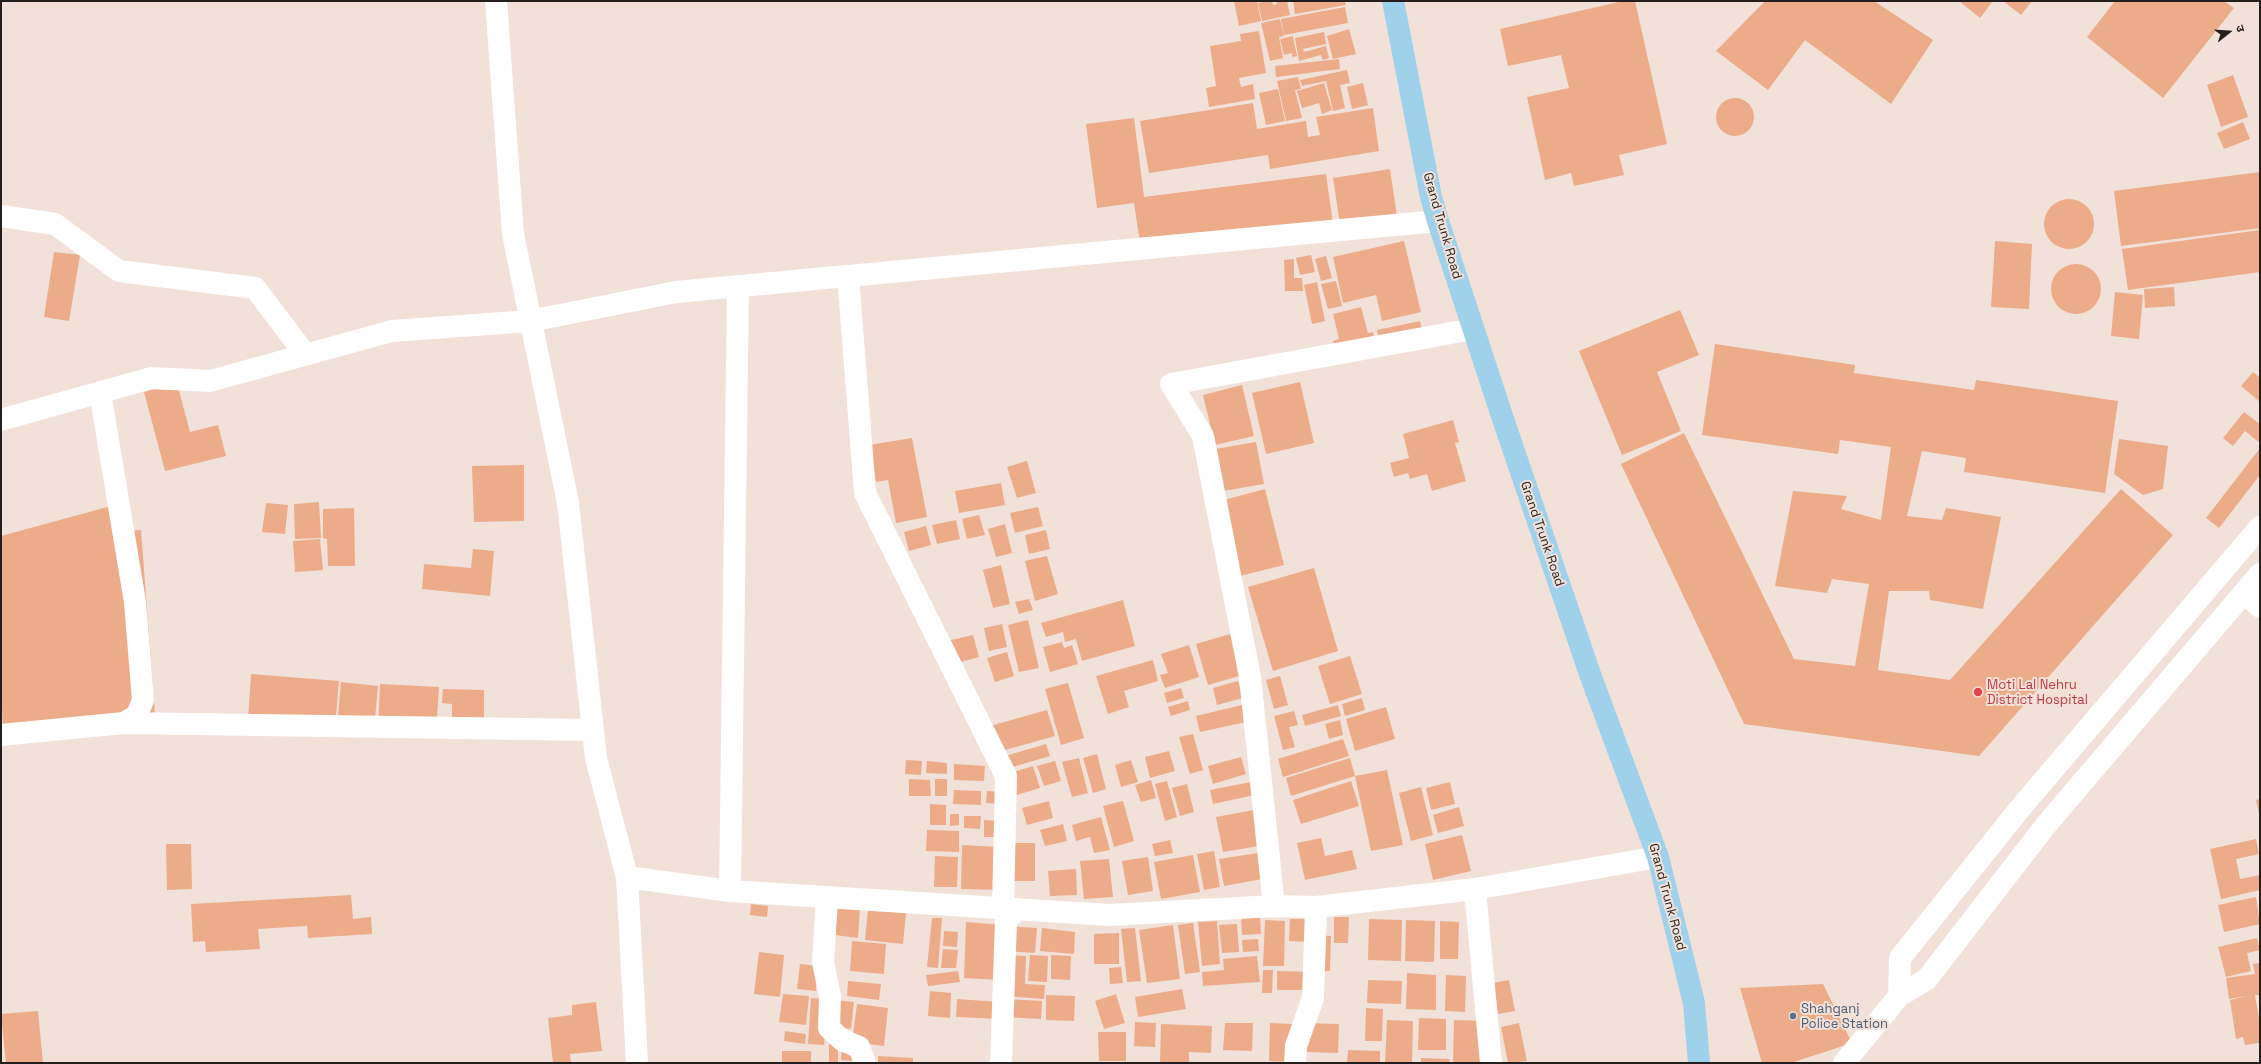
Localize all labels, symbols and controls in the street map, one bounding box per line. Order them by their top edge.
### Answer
north arrow [2209,12,2249,52]
text: उ [2233,23,2248,34]
street label: Grand Trunk Road [1419,171,1465,281]
street label: Grand Trunk Road [1517,479,1567,589]
place label: Moti Lal Nehru District Hospital [1987,677,2088,708]
marker: Moti Lal Nehru District Hospital [1972,686,1984,698]
street label: Grand Trunk Road [1645,842,1689,952]
place label: Shahganj Police Station [1801,1001,1888,1032]
marker: Shahganj Police Station [1788,1011,1798,1021]

